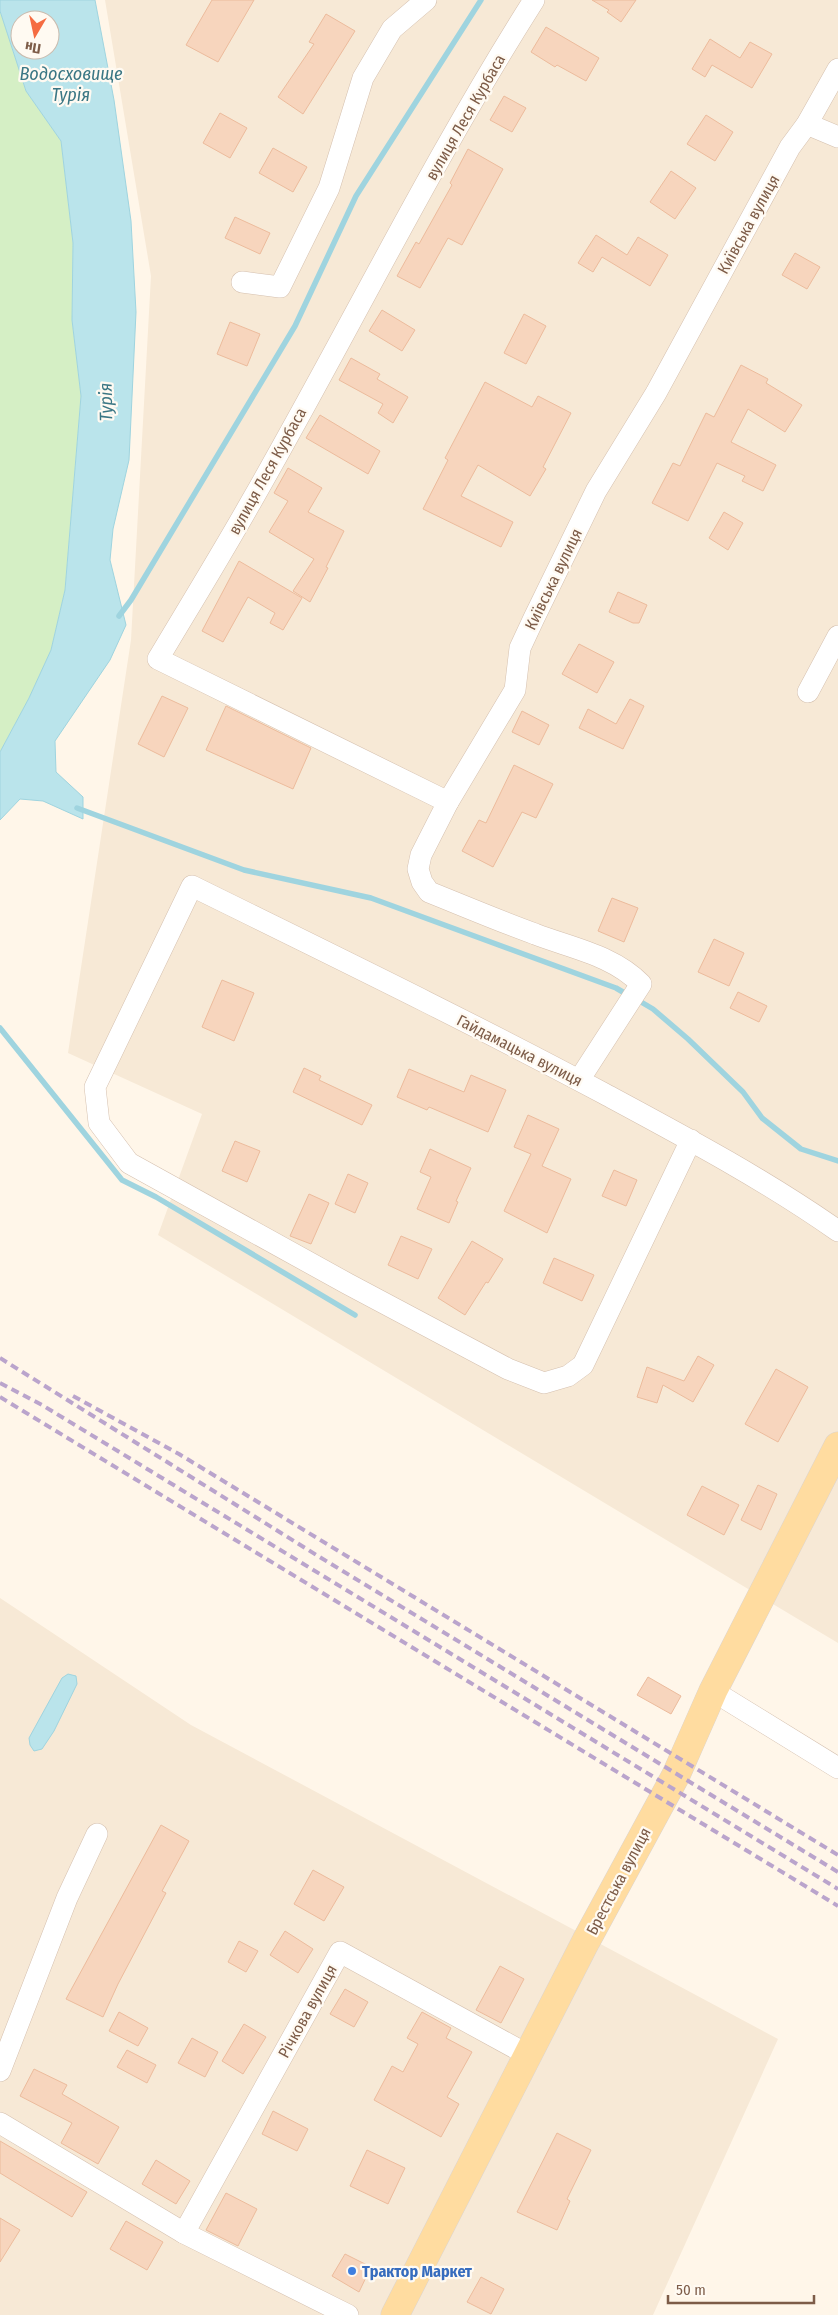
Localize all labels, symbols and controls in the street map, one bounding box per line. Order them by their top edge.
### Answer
north arrow [10,10,60,60]
text: Пн [24,38,42,57]
street label: вулиця Леся Курбаса [422,51,509,184]
water label: Водосховище Турія [19,63,123,106]
street label: Київська вулиця [713,171,783,277]
water label: Турія [95,382,117,421]
street label: вулиця Леся Курбаса [225,404,310,538]
street label: Київська вулиця [521,525,586,633]
street label: Гайдамацька вулиця [454,1011,586,1090]
street label: Брестська вулиця [582,1824,655,1938]
street label: Річкова вулиця [274,1961,341,2061]
place label: Трактор Маркет [362,2262,472,2281]
marker: Трактор Маркет [346,2265,358,2277]
scale bar [668,2272,814,2304]
text: 50 m [676,2281,706,2299]

